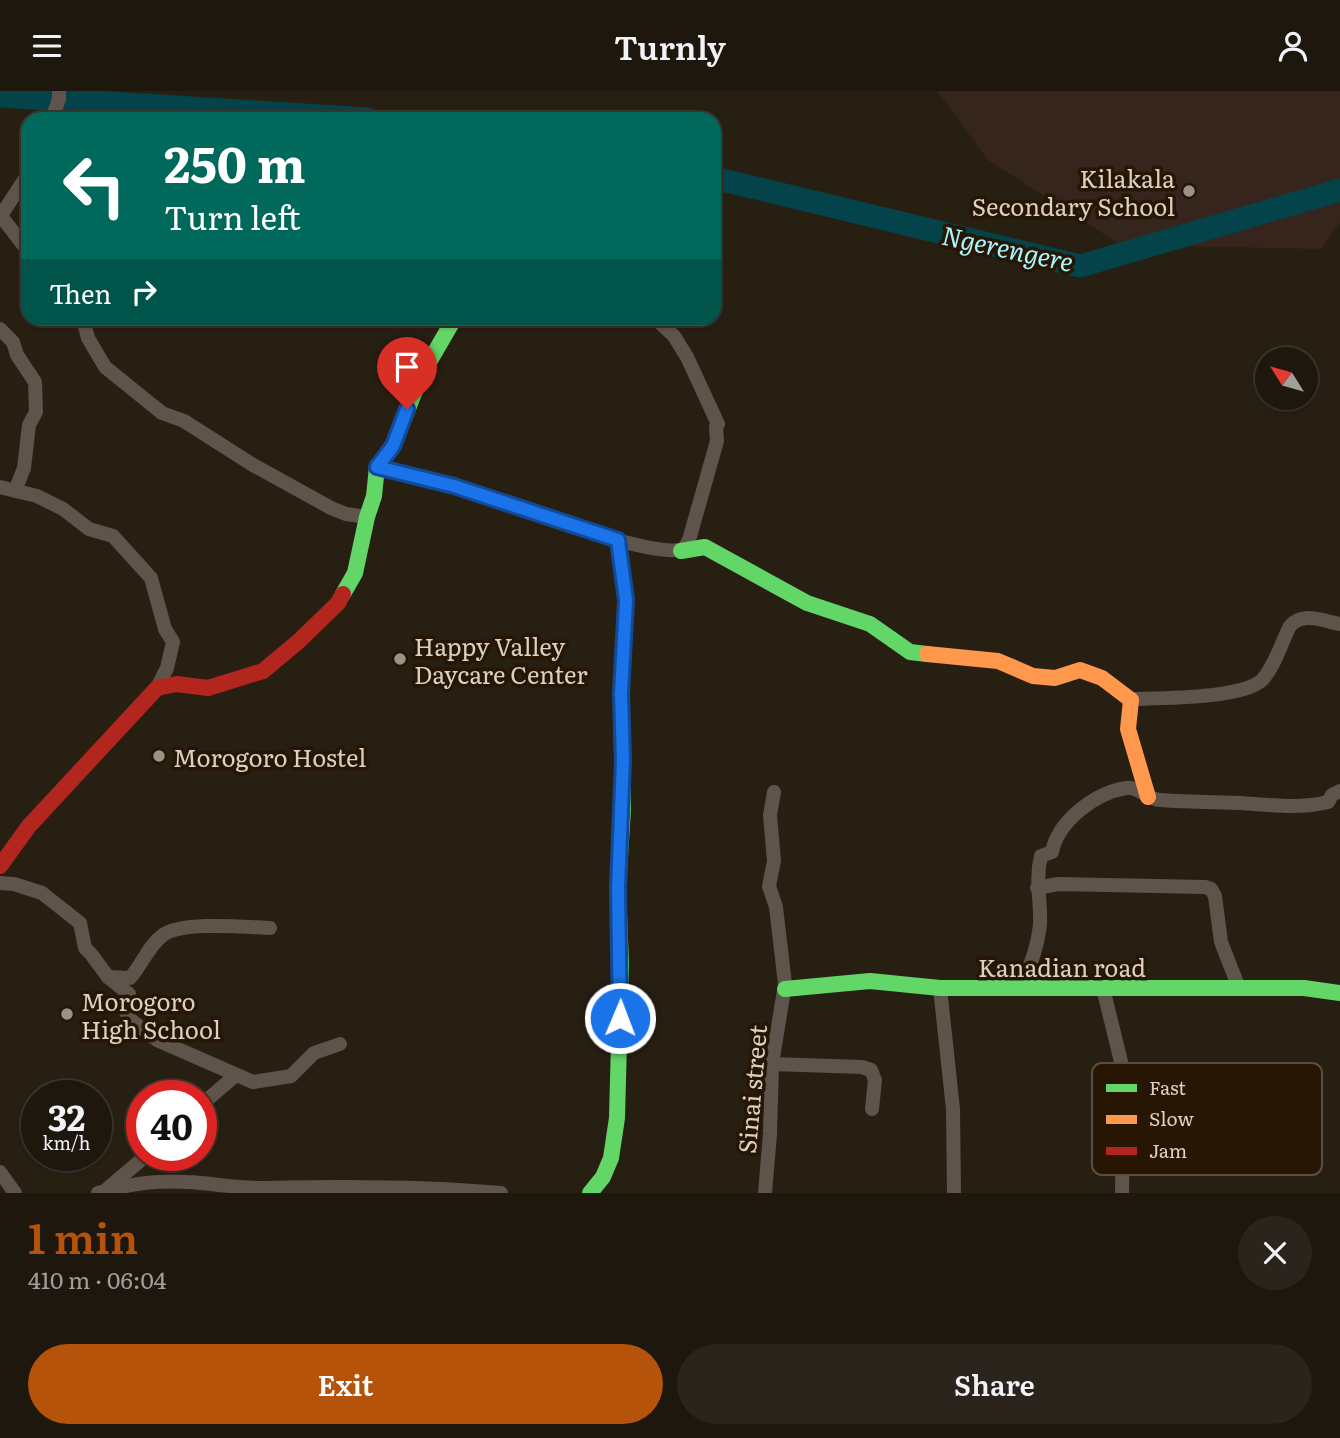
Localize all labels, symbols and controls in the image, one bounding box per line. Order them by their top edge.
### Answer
text: Turnly [614,22,726,70]
icon: menu [28,27,66,65]
icon: person [1274,27,1312,65]
text: 250 m [164,125,306,198]
icon: left [49,140,140,231]
place label: Kilakala Secondary School [972,160,1175,223]
marker: Kilakala Secondary School [1181,183,1197,199]
text: Turn left [164,192,301,240]
water label: Ngerengere [939,214,1077,280]
text: Then [49,273,111,312]
icon: right [125,273,163,311]
pin [377,337,437,409]
north arrow [1255,347,1318,409]
map controls [1255,347,1318,410]
icon: arrive [388,348,426,386]
place label: Happy Valley Daycare Center [414,628,588,691]
marker: Happy Valley Daycare Center [392,651,408,667]
place label: Morogoro Hostel [173,739,366,774]
marker: Morogoro Hostel [151,748,167,764]
street label: Kanadian road [978,949,1146,984]
position arrow [583,981,657,1055]
place label: Morogoro High School [81,983,221,1046]
marker: Morogoro High School [59,1006,75,1022]
street label: Sinai street [728,1023,774,1155]
legend [1092,1063,1322,1175]
text: Fast [1149,1073,1186,1101]
speed limit sign: 40 [126,1080,217,1171]
text: 32 [48,1090,85,1142]
text: Slow [1149,1104,1194,1132]
text: km/h [43,1129,90,1156]
text: Jam [1149,1136,1187,1164]
text: 1 min [28,1205,138,1267]
button: close [1238,1216,1312,1290]
text: 410 m · 06:04 [28,1262,166,1296]
button: Exit [28,1344,663,1424]
button: Share [677,1344,1312,1424]

